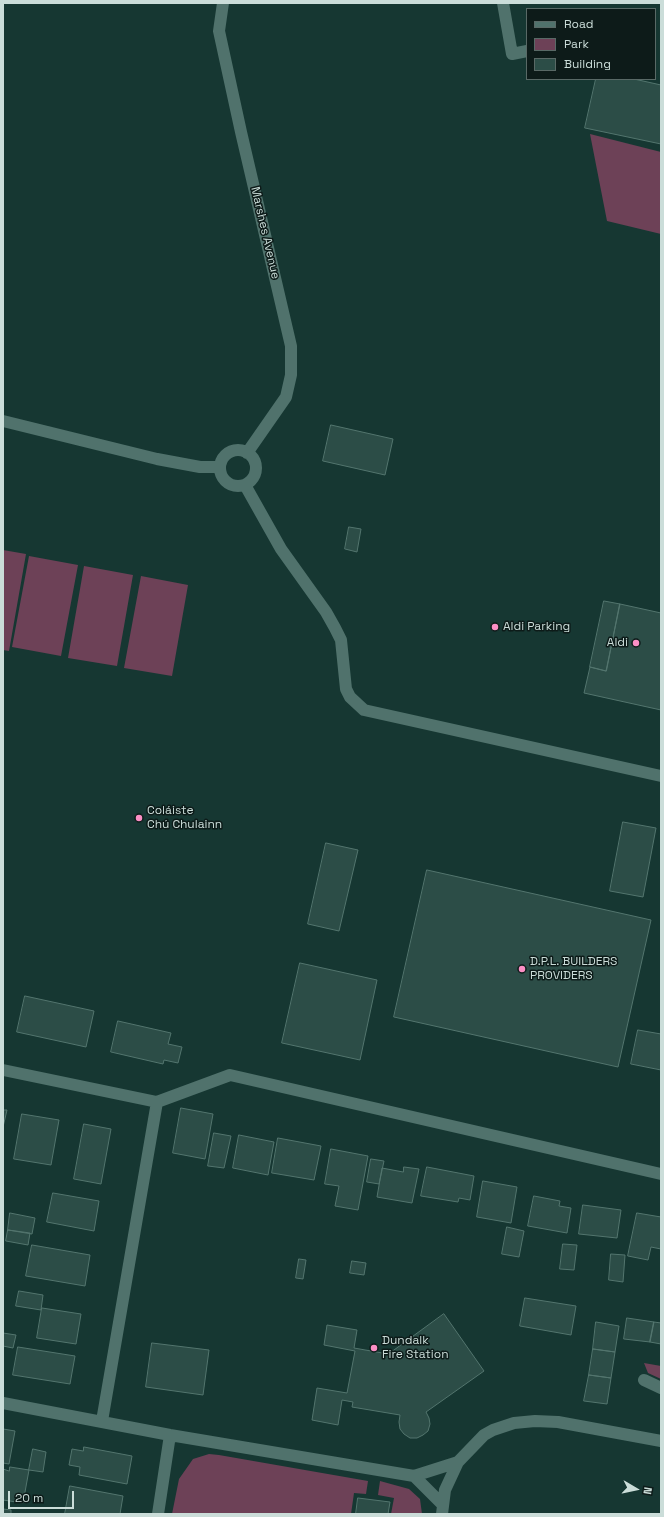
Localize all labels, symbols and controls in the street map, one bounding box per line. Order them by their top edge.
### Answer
legend [526,8,656,80]
text: Road [564,16,593,32]
text: Park [564,36,589,52]
text: Building [564,56,611,72]
street label: Marshes Avenue [247,185,283,281]
place label: Aldi Parking [503,620,570,634]
marker: Aldi Parking [490,622,500,632]
place label: Aldi [607,636,628,650]
marker: Aldi [631,638,641,648]
place label: Coláiste Chú Chulainn [147,804,222,832]
marker: Coláiste Chú Chulainn [134,813,144,823]
place label: D.P.L. BUILDERS PROVIDERS [530,955,617,983]
marker: D.P.L. BUILDERS PROVIDERS [517,964,527,974]
place label: Dundalk Fire Station [382,1334,449,1362]
marker: Dundalk Fire Station [369,1343,379,1353]
north arrow [616,1469,656,1509]
scale bar [10,1483,76,1509]
text: N [640,1486,655,1496]
text: 20 m [15,1490,43,1506]

